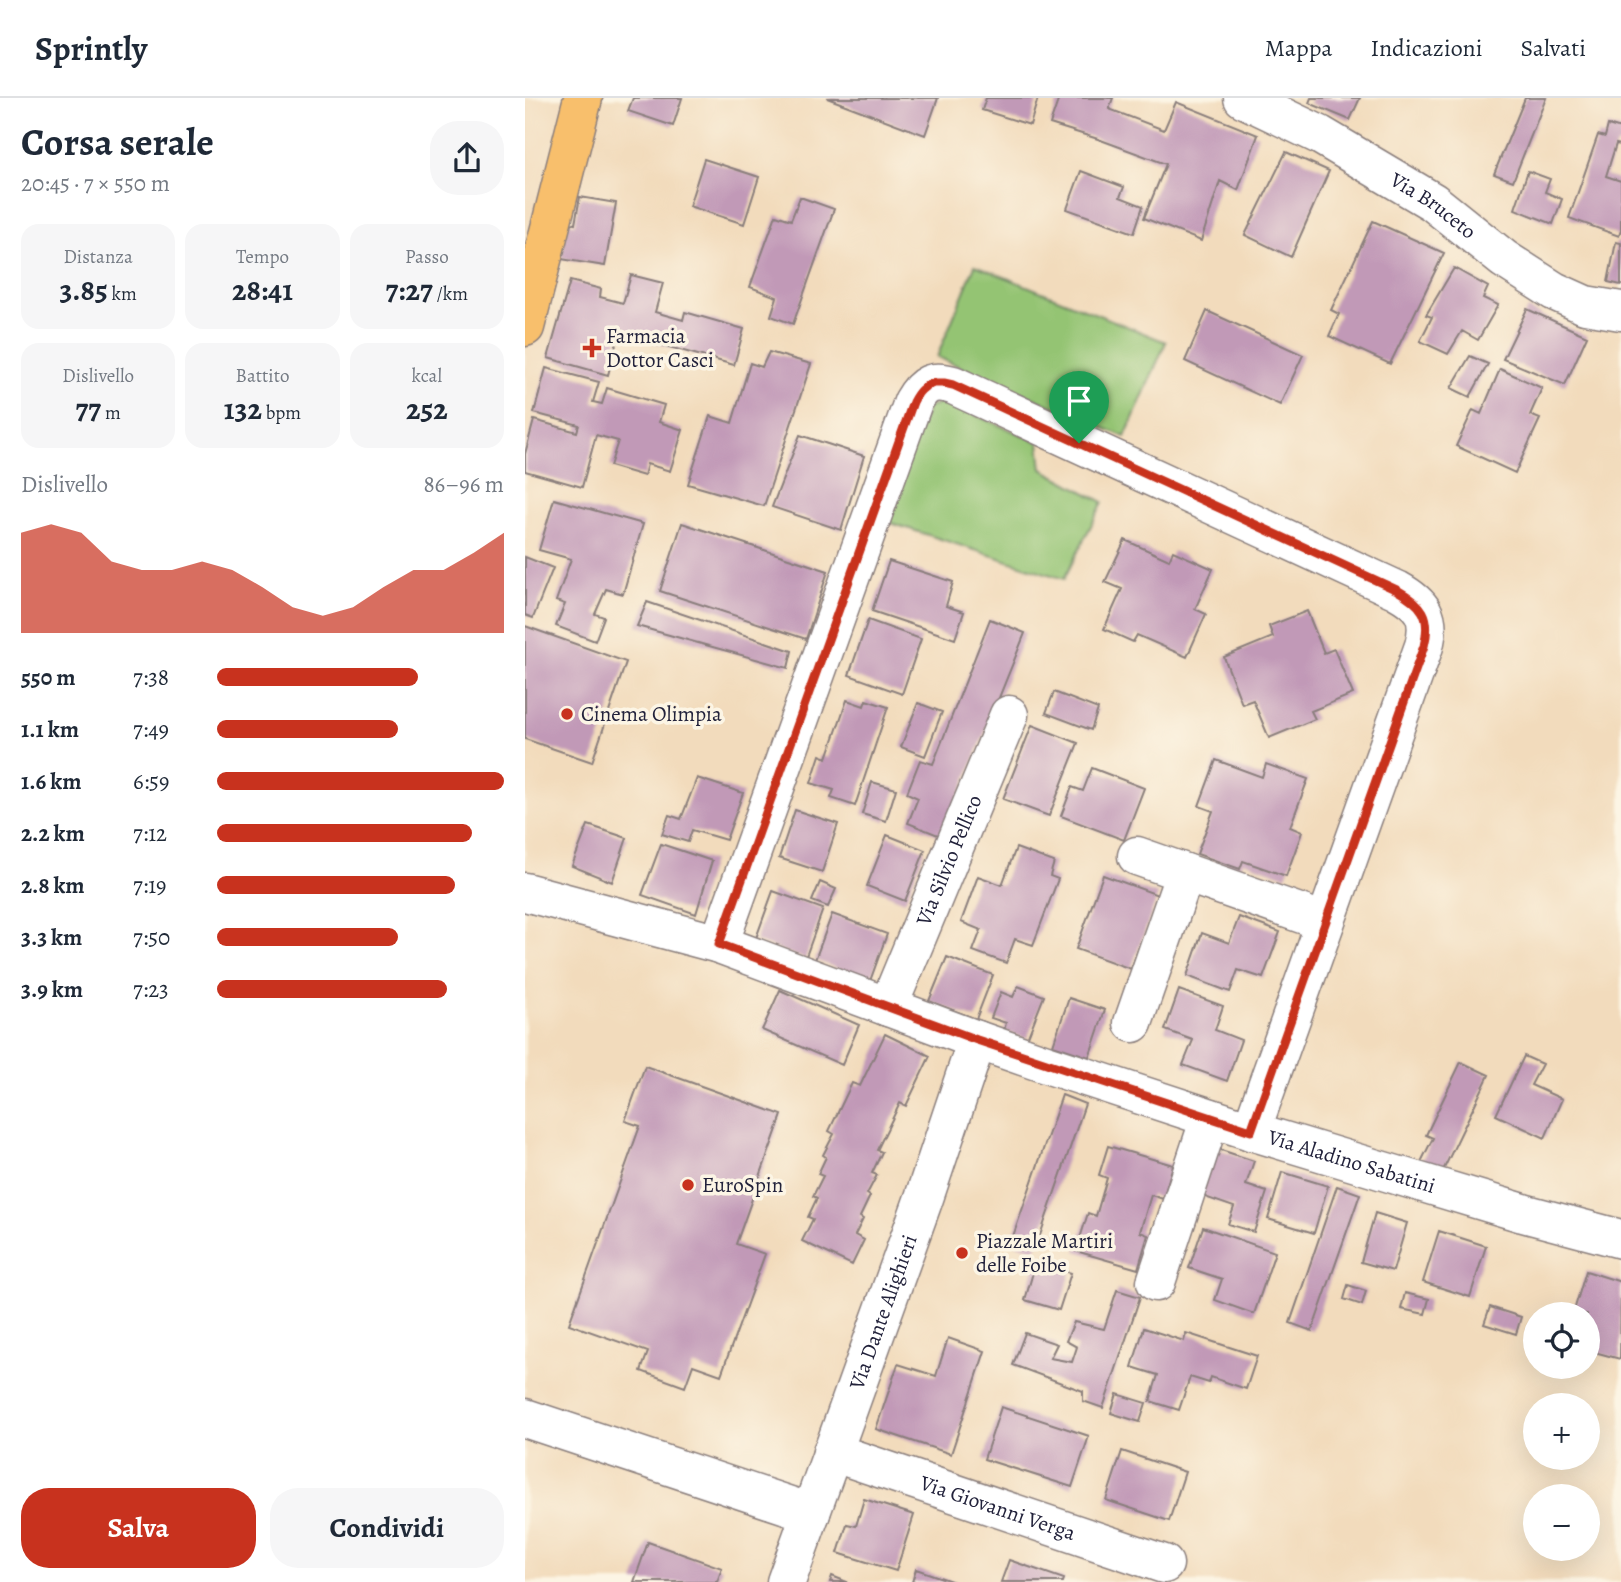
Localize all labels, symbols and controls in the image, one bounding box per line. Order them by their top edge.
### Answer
text: Sprintly [35,26,147,71]
text: Mappa [1265,32,1333,64]
text: Indicazioni [1371,32,1483,64]
text: Salvati [1521,32,1586,64]
text: Corsa serale [21,116,214,168]
button: share [430,121,504,195]
street label: Via Bruceto [1384,165,1482,245]
text: 20:45 · 7 × 550 m [21,168,170,199]
text: Distanza [63,244,133,270]
text: Tempo [236,244,289,270]
text: Passo [405,244,449,270]
text: 3.85 [59,270,108,310]
text: 28:41 [232,270,293,310]
text: 7:27 [386,270,433,310]
text: km [108,281,137,307]
text: /km [433,281,468,307]
place label: Farmacia Dottor Casci [606,322,714,374]
marker: Farmacia Dottor Casci [584,340,600,356]
text: Dislivello [62,363,134,389]
text: Battito [236,363,289,389]
text: kcal [412,363,442,389]
pin [1049,371,1109,443]
icon: arrive [1060,382,1098,420]
text: 77 [76,389,101,429]
text: 132 [224,389,262,429]
text: 252 [406,389,448,429]
text: m [101,400,121,426]
text: bpm [262,400,301,426]
text: Dislivello [21,469,108,500]
text: 86–96 m [423,469,504,500]
text: 550 m [21,662,76,693]
text: 7:38 [133,662,169,693]
place label: Cinema Olimpia [581,700,722,728]
marker: Cinema Olimpia [559,706,575,722]
text: 1.1 km [21,714,79,745]
text: 7:49 [133,714,169,745]
text: 1.6 km [21,766,81,797]
text: 6:59 [133,766,169,797]
street label: Via Silvio Pellico [909,790,988,931]
text: 2.2 km [21,818,85,849]
text: 7:12 [133,818,167,849]
text: 2.8 km [21,870,85,901]
text: 7:19 [133,870,166,901]
text: 3.3 km [21,922,82,953]
text: 7:50 [133,922,170,953]
text: 3.9 km [21,974,83,1005]
text: 7:23 [133,974,169,1005]
street label: Via Aladino Sabatini [1264,1123,1439,1200]
place label: EuroSpin [702,1171,783,1199]
marker: EuroSpin [680,1177,696,1193]
place label: Piazzale Martiri delle Foibe [976,1227,1113,1279]
street label: Via Dante Alighieri [842,1231,924,1394]
marker: Piazzale Martiri delle Foibe [954,1245,970,1261]
map controls [1523,1302,1600,1561]
button: locate [1523,1302,1600,1379]
button: + [1523,1393,1600,1470]
street label: Via Giovanni Verga [916,1468,1079,1547]
button: − [1523,1484,1600,1561]
button: Salva [21,1488,256,1568]
button: Condividi [270,1488,504,1568]

